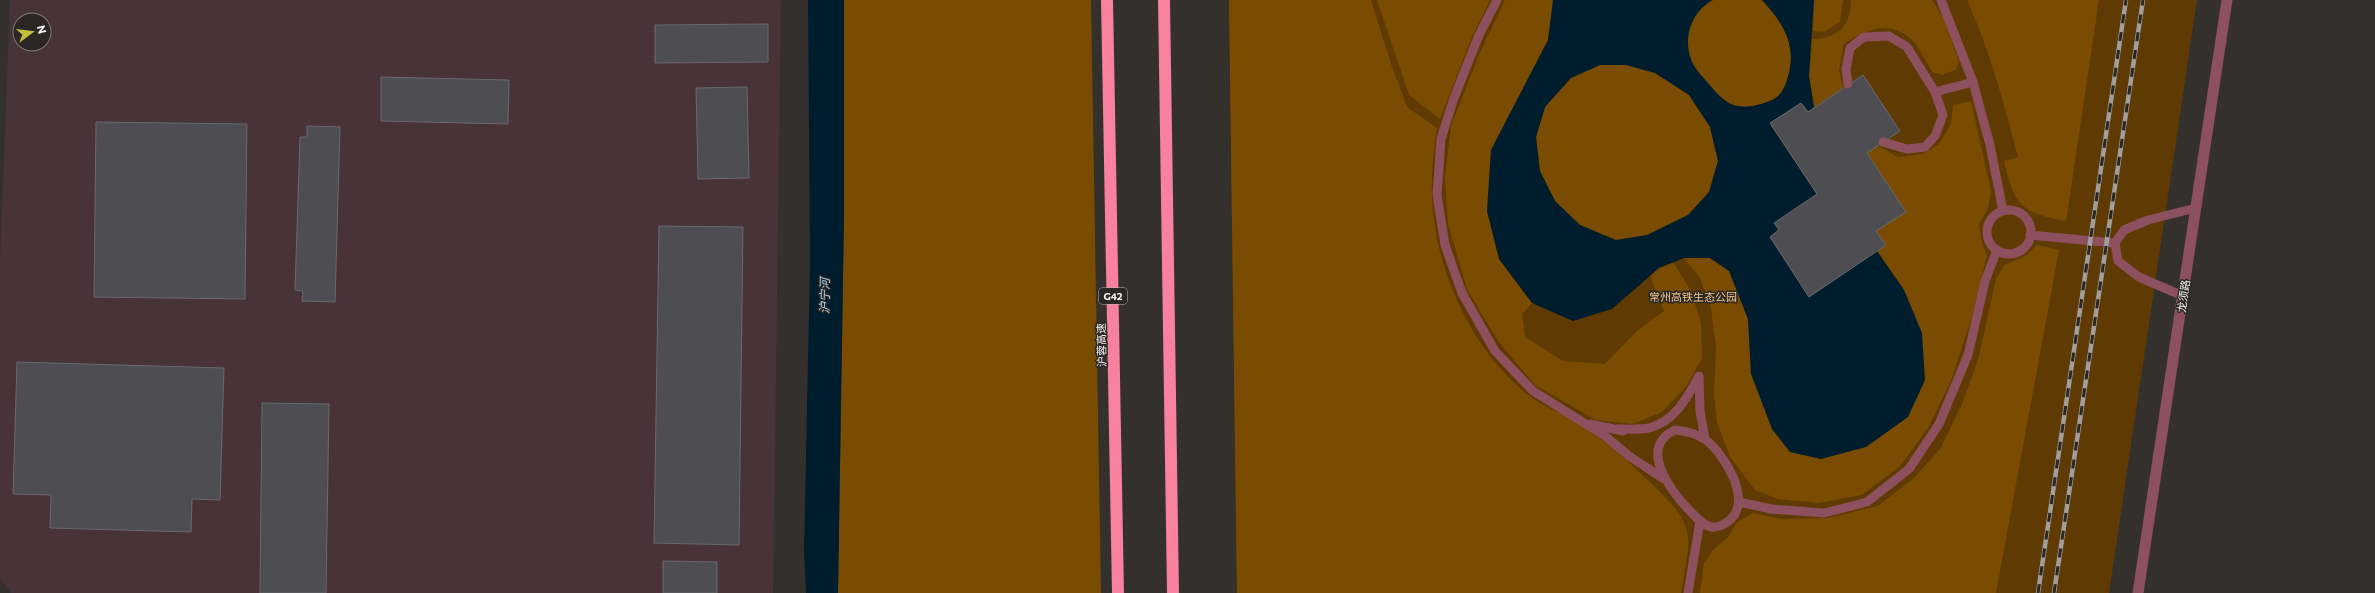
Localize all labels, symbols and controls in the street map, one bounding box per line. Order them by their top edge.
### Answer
north arrow [12,12,52,52]
text: N [35,24,49,35]
water label: 沪宁河 [817,276,831,314]
street label: 龙须路 [2174,279,2192,313]
road number: G42 [1099,288,1127,304]
park label: 常州高铁生态公园 [1649,290,1737,303]
street label: 沪蓉高速 [1094,323,1108,367]

